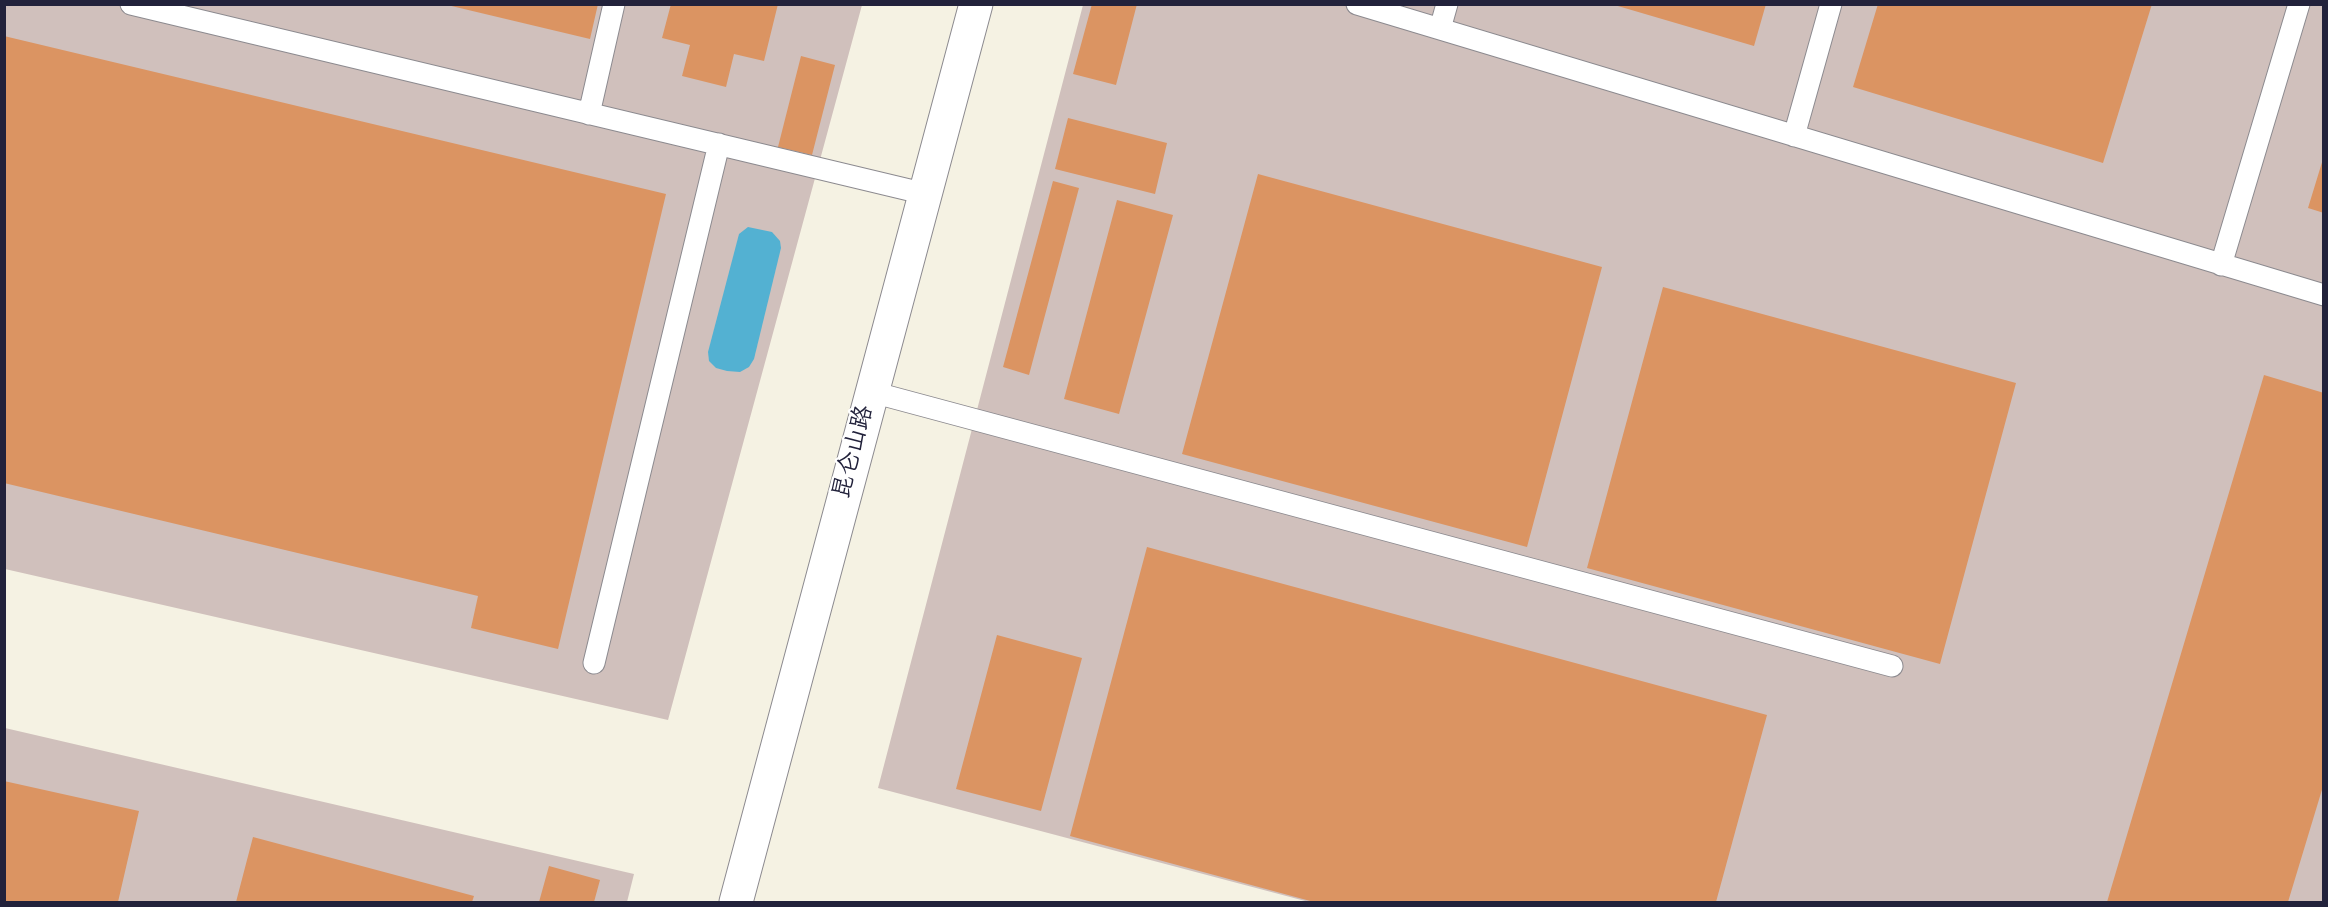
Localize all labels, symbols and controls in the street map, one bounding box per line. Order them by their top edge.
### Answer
street label: 昆仑山路 [830,403,882,503]

